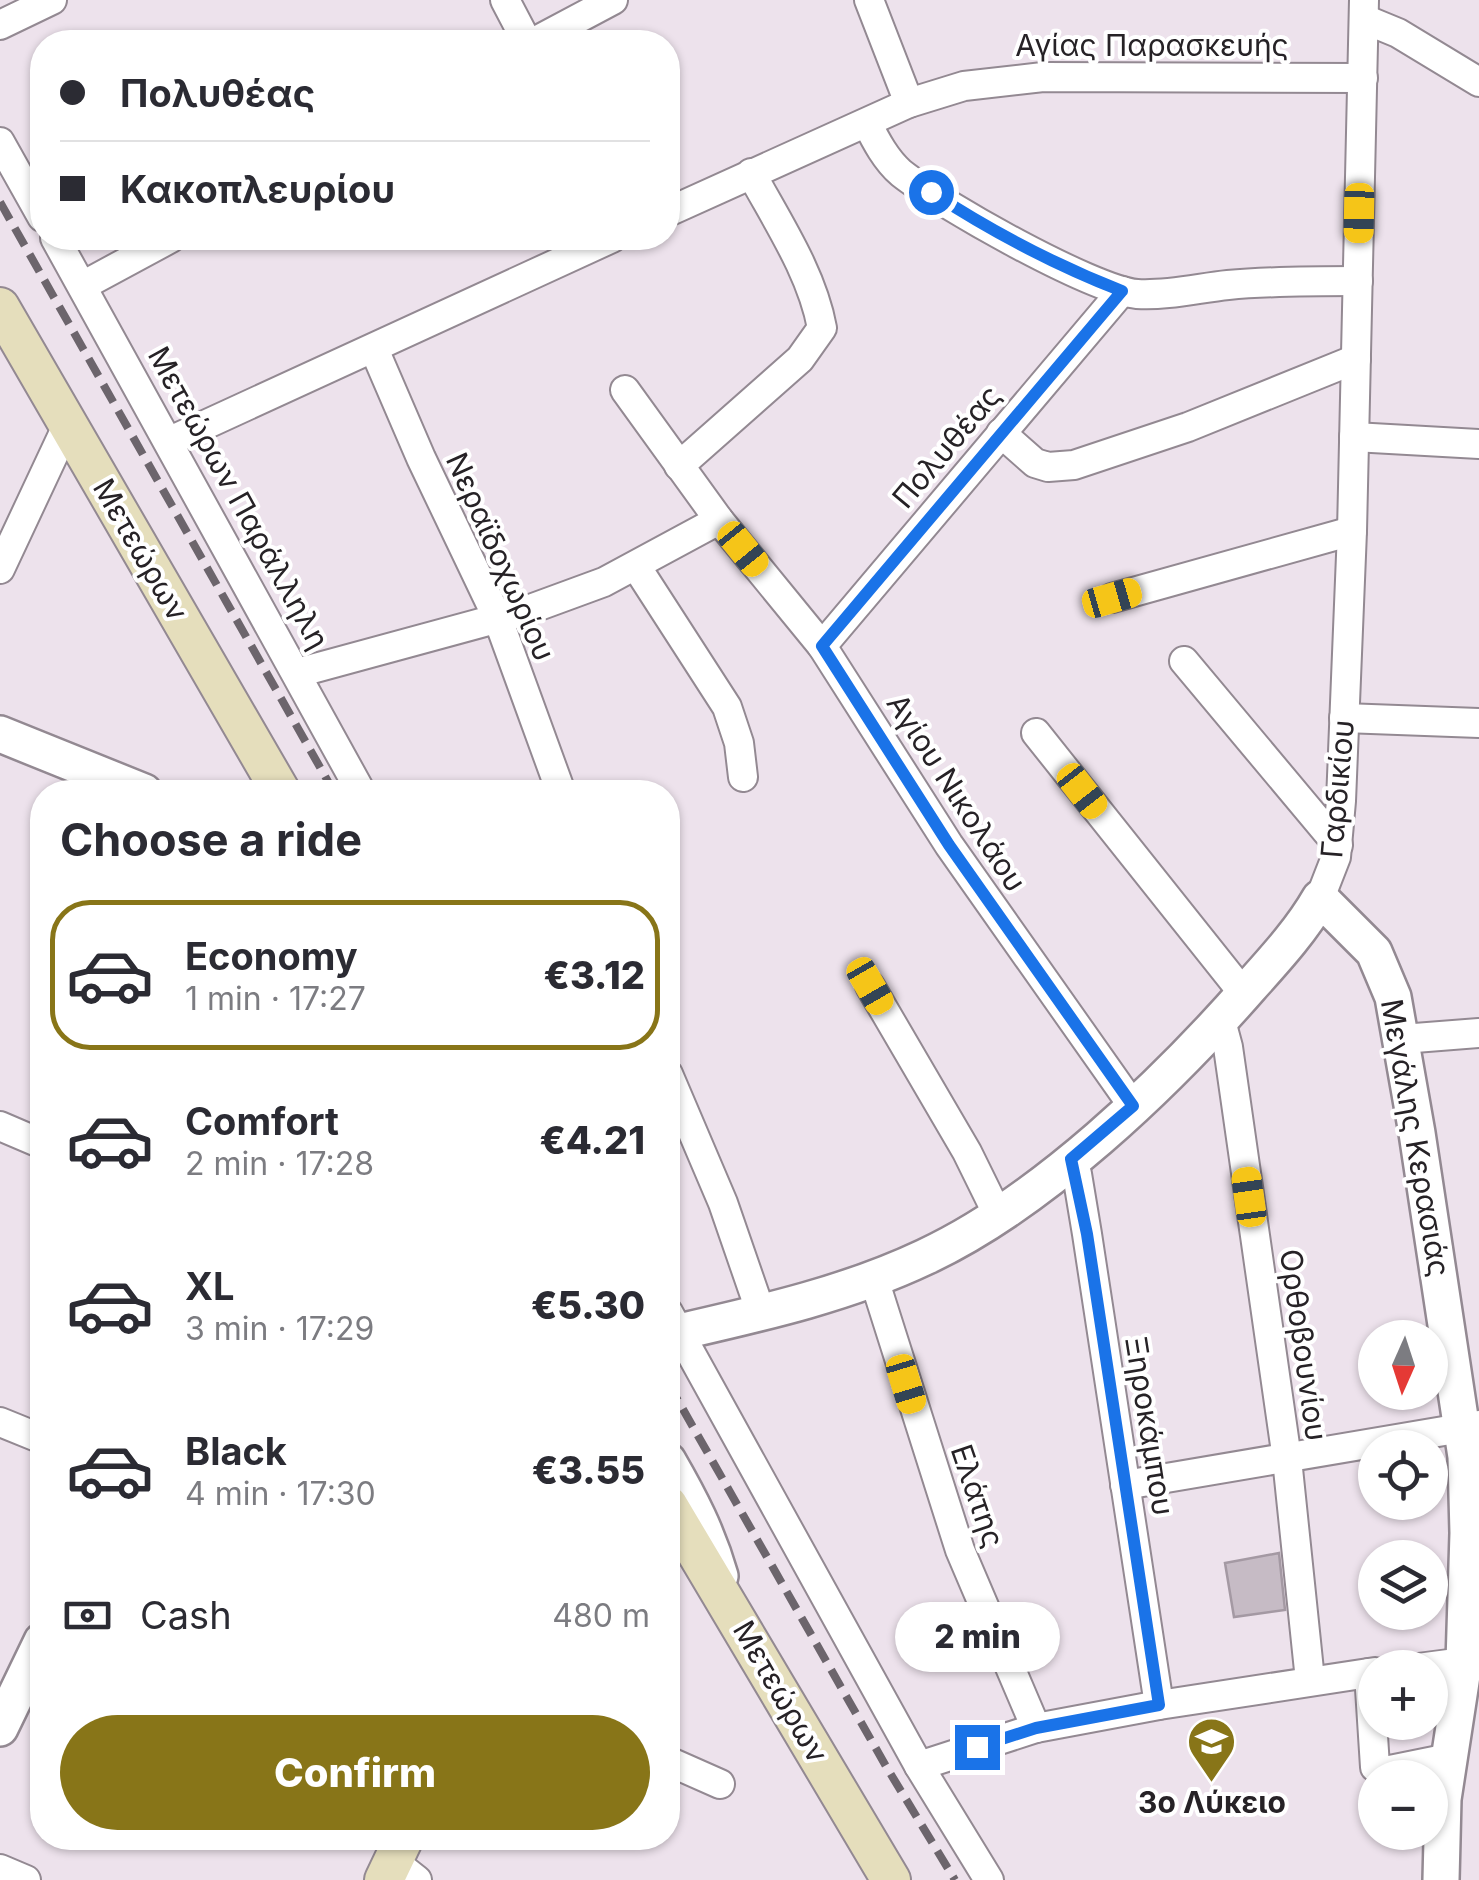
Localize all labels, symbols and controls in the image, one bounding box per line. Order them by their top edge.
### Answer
street label: Αγίας Παρασκευής [1015,27,1289,63]
text: Πολυθέας [120,70,315,116]
text: Κακοπλευρίου [120,166,395,212]
route start [909,170,954,215]
car [1343,183,1375,243]
street label: Μετεώρων Παράλληλη [140,341,336,655]
street label: Πολυθέας [885,378,1008,515]
street label: Νεραϊδοχωρίου [439,447,563,666]
street label: Μετεώρων [85,473,195,627]
car [712,516,774,582]
car [1079,575,1145,621]
street label: Αγίου Νικολάου [880,687,1034,898]
street label: Γαρδικίου [1313,718,1361,860]
car [1052,758,1112,824]
text: Choose a ride [60,812,362,867]
icon: car [65,930,155,1020]
text: Economy [185,933,358,979]
text: €3.12 [544,952,645,998]
car [842,953,898,1019]
text: 1 min · 17:27 [185,979,366,1018]
street label: Μεγάλης Κερασιάς [1374,996,1458,1279]
icon: car [65,1095,155,1185]
text: Comfort [185,1098,339,1144]
text: €4.21 [539,1117,645,1163]
text: 2 min · 17:28 [185,1144,374,1183]
car [1230,1165,1268,1229]
street label: Ορθοβουνίου [1273,1247,1335,1443]
icon: car [65,1260,155,1350]
text: XL [185,1263,235,1309]
text: €5.30 [531,1282,645,1328]
text: 3 min · 17:29 [185,1309,374,1348]
north arrow [1358,1320,1448,1410]
map controls [1358,1320,1448,1850]
street label: Ξηροκάμπου [1118,1334,1182,1518]
car [883,1351,929,1417]
icon: car [65,1425,155,1515]
text: Black [185,1428,287,1474]
button: locate [1358,1430,1448,1520]
street label: Ελάτης [944,1439,1012,1552]
text: €3.55 [532,1447,645,1493]
text: 4 min · 17:30 [185,1474,376,1513]
button: layers [1358,1540,1448,1630]
icon: cash [60,1588,115,1643]
text: Cash [140,1592,232,1638]
text: 480 m [552,1596,650,1635]
callout: 2 min [894,1602,1060,1672]
street label: Μετεώρων [726,1614,836,1769]
text: 2 min [934,1617,1021,1656]
button: + [1358,1650,1448,1740]
button: Confirm [60,1715,650,1830]
school or university icon: 3ο Λύκειο [1186,1716,1238,1784]
route end [955,1725,1000,1770]
button: − [1358,1760,1448,1850]
place label: 3ο Λύκειο [1138,1784,1286,1820]

